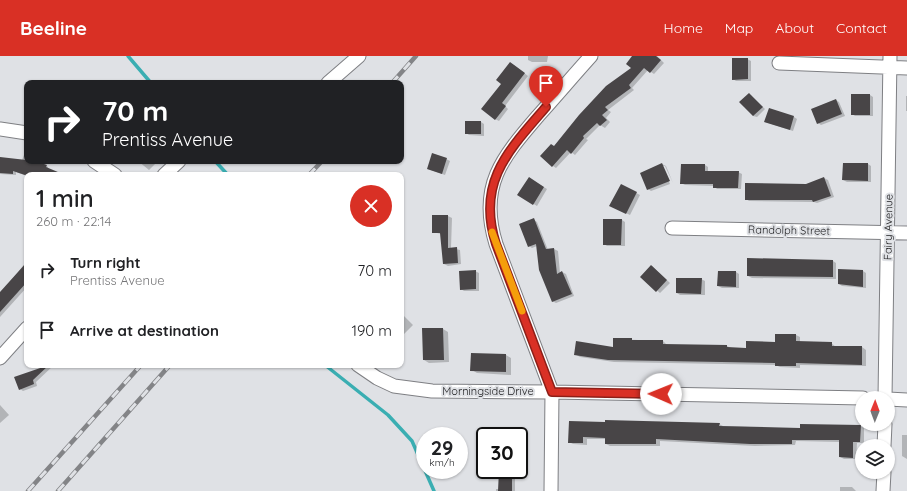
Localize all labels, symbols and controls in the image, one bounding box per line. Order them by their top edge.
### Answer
text: Beeline [20,16,87,40]
text: Home [664,19,703,37]
text: Map [725,19,753,37]
text: About [775,19,814,37]
text: Contact [836,19,887,37]
pin [529,66,563,107]
icon: arrive [535,72,557,94]
text: 70 m [102,93,168,128]
icon: right [36,96,88,148]
text: Prentiss Avenue [102,128,233,151]
text: 1 min [36,183,94,213]
button: close [350,185,392,227]
street label: Fairy Avenue [880,194,896,260]
text: 260 m · 22:14 [36,213,111,229]
street label: Randolph Street [748,222,831,238]
text: Turn right [70,253,141,272]
icon: right [36,259,58,281]
text: 70 m [358,261,392,280]
text: Prentiss Avenue [70,272,165,288]
icon: arrive [36,319,58,341]
text: Arrive at destination [70,321,219,340]
text: 190 m [351,321,392,340]
position arrow [640,373,682,415]
street label: Morningside Drive [442,384,534,398]
north arrow [855,391,895,431]
map controls [855,391,895,479]
speed limit sign: 30 [476,427,528,479]
text: 29 [431,435,453,460]
button: layers [855,439,895,479]
text: km/h [429,456,455,469]

